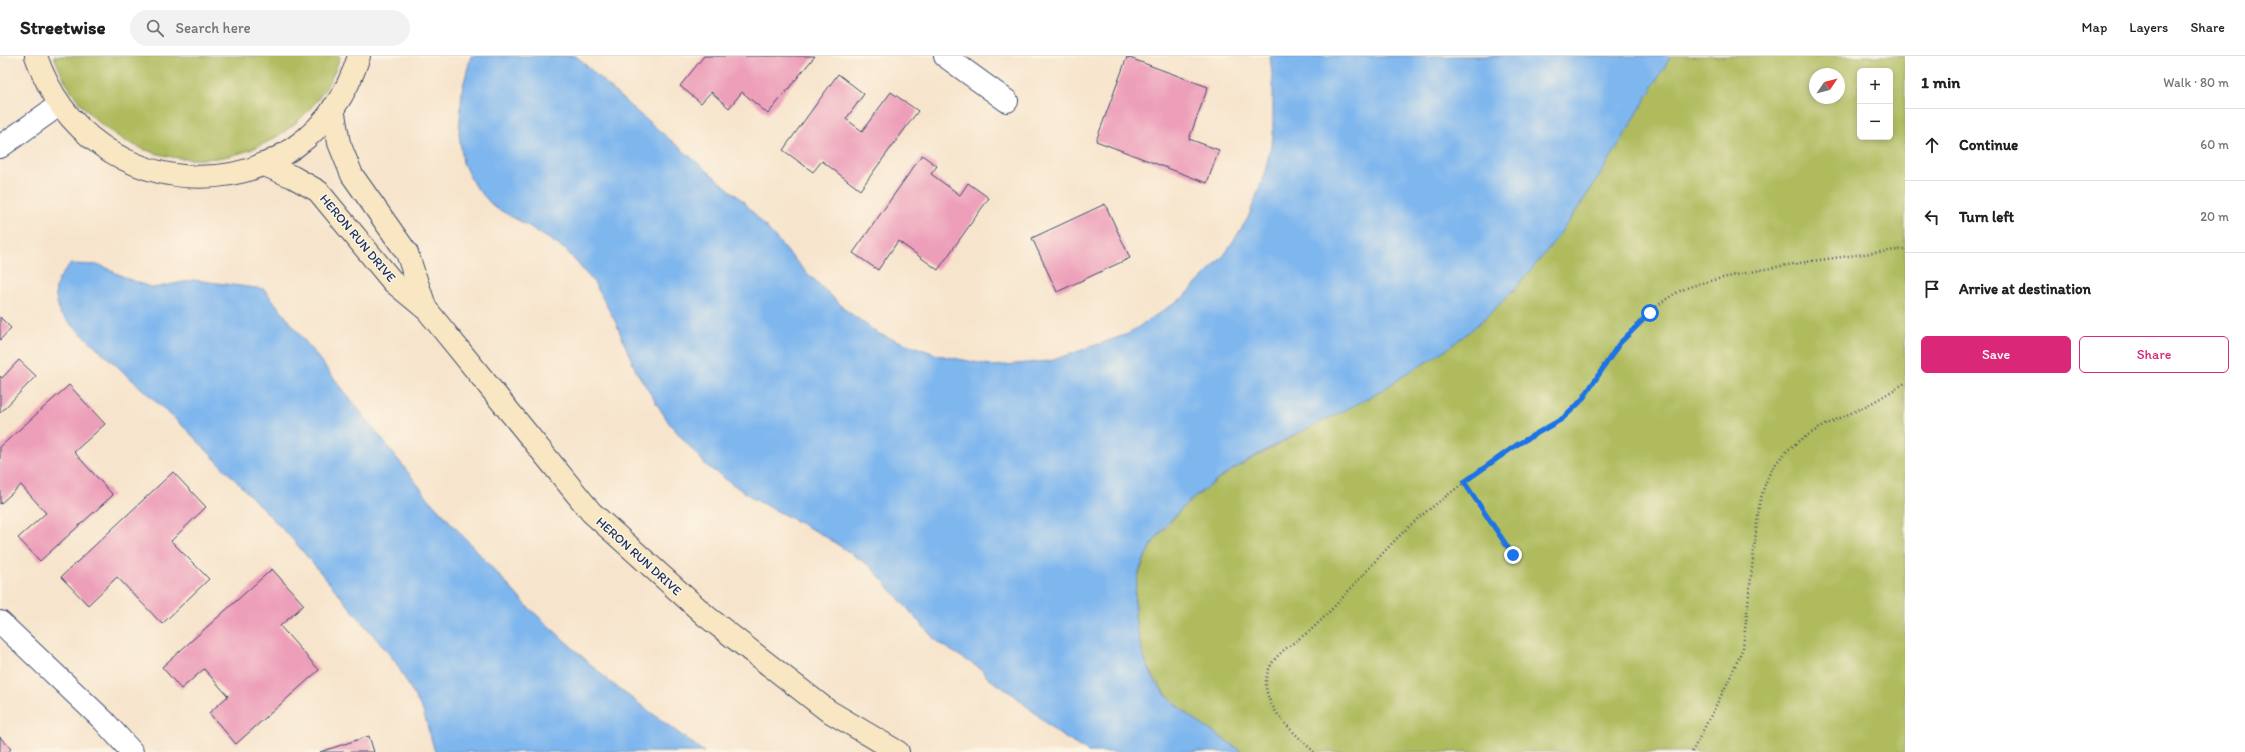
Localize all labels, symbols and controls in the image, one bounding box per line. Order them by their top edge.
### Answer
search box [130,10,410,46]
text: Streetwise [20,16,106,39]
icon: search [144,17,166,39]
text: Search here [176,19,251,37]
text: Map [2082,19,2107,36]
text: Layers [2129,19,2168,36]
text: Share [2190,19,2225,36]
north arrow [1809,68,1845,104]
map controls [1857,68,1893,140]
button: + [1857,68,1893,104]
text: 1 min [1921,72,1960,92]
text: Walk · 80 m [2163,75,2229,90]
button: − [1857,104,1893,140]
icon: ahead [1921,134,1943,156]
text: Continue [1959,136,2018,154]
text: 60 m [2200,137,2229,152]
street label: HERON RUN DRIVE [317,191,399,285]
icon: left [1921,206,1943,228]
text: Turn left [1959,208,2014,226]
text: 20 m [2200,209,2229,224]
icon: arrive [1921,278,1943,300]
text: Arrive at destination [1959,280,2091,298]
route start [1641,304,1659,322]
button: Save [1921,336,2071,373]
button: Share [2079,336,2229,373]
street label: HERON RUN DRIVE [593,514,685,598]
route end [1504,546,1522,564]

